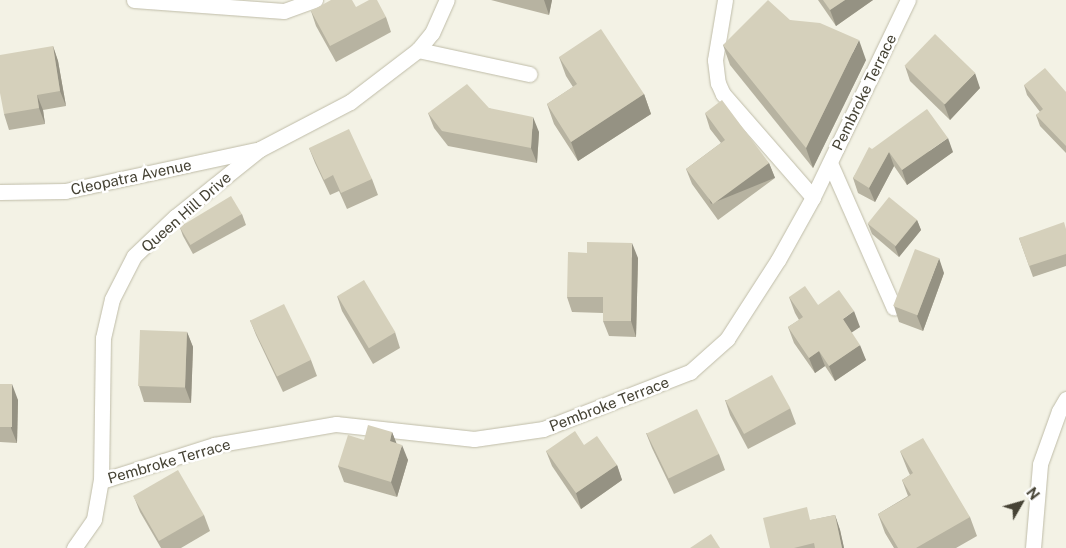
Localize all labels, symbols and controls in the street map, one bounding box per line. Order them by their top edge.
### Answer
street label: Pembroke Terrace [828,31,900,153]
street label: Cleopatra Avenue [69,155,193,199]
street label: Queen Hill Drive [137,168,235,256]
street label: Pembroke Terrace [546,373,672,435]
street label: Pembroke Terrace [105,435,233,487]
north arrow [996,478,1046,528]
text: N [1023,485,1042,503]

